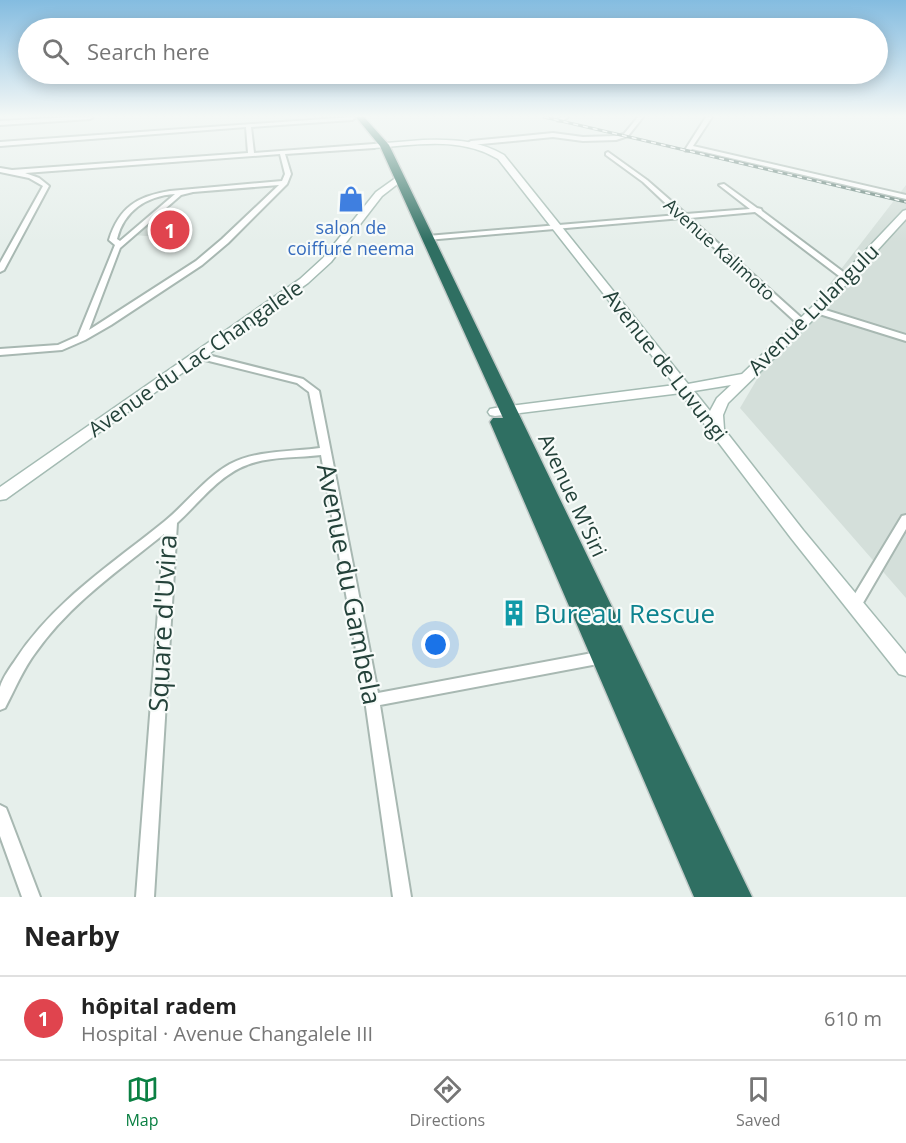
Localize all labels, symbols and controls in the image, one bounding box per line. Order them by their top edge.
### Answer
search box [18,18,888,84]
icon: search [39,35,72,68]
text: Search here [87,36,210,66]
shop icon: salon de coiffure neema [336,184,366,214]
street label: Avenue Kalimoto [659,193,781,305]
pin: 1 [150,208,190,252]
place label: salon de coiffure neema [287,215,415,260]
street label: Avenue Lulangulu [741,237,885,381]
street label: Avenue du Lac Changalele [82,273,308,443]
street label: Avenue de Luvungi [598,283,734,447]
street label: Avenue M'Siri [532,429,614,561]
street label: Avenue du Gambela [309,460,391,708]
street label: Square d'Uvira [139,533,185,713]
place label: Bureau Rescue [534,595,715,631]
building icon: Bureau Rescue [499,598,529,628]
your location [421,630,450,659]
text: Nearby [24,918,119,954]
text: hôpital radem [81,990,237,1020]
text: 1 [38,1005,49,1032]
text: 610 m [824,1005,882,1032]
text: Hospital · Avenue Changalele III [81,1020,373,1047]
tab: Map [125,1073,159,1131]
tab: Directions [409,1073,485,1131]
tab: Saved [736,1073,781,1131]

